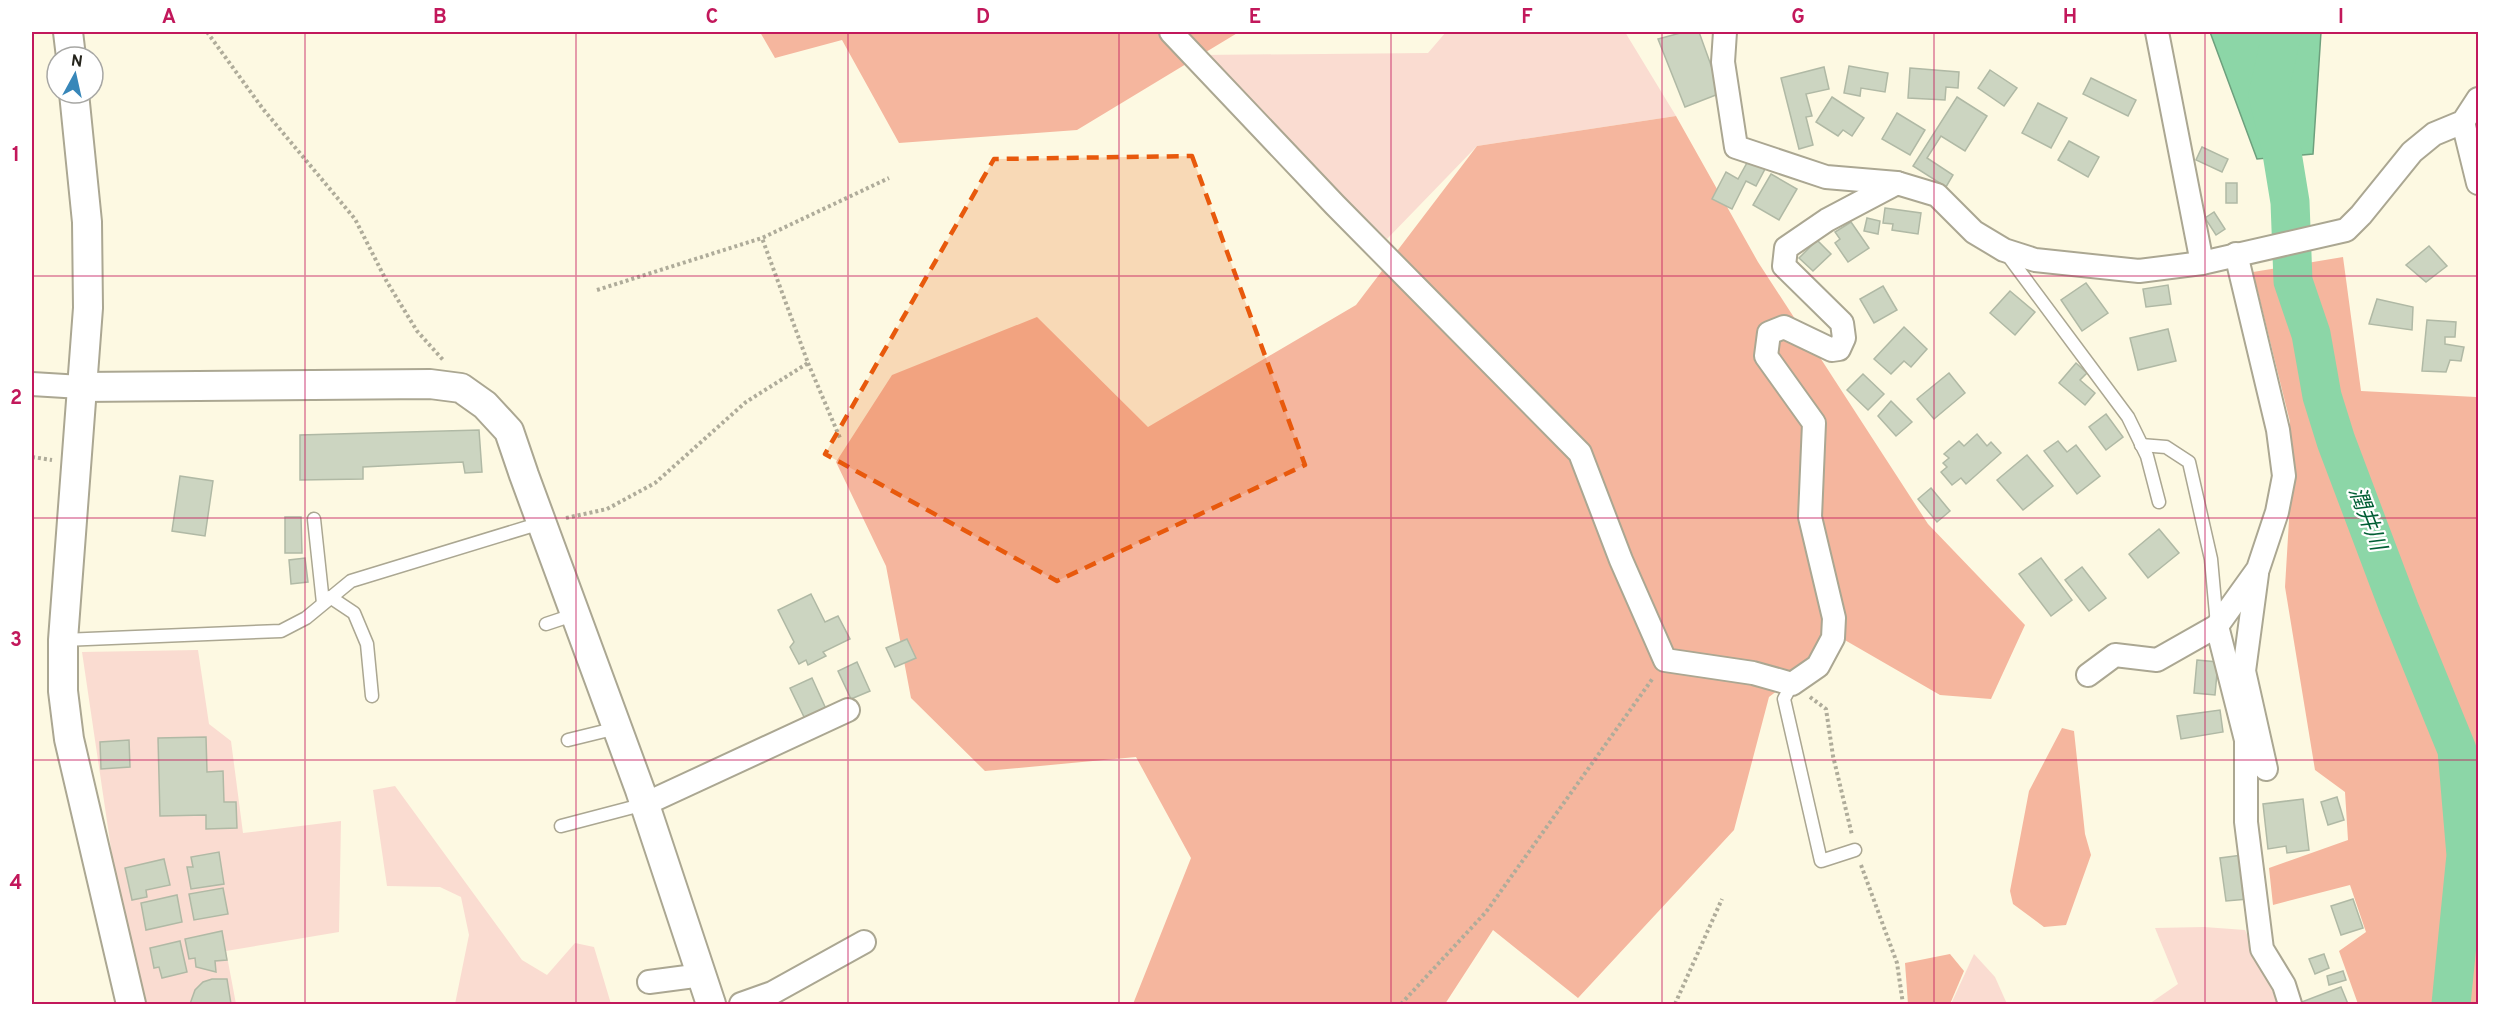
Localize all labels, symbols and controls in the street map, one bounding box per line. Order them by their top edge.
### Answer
text: A [162,5,176,31]
text: B [433,5,447,31]
text: C [706,5,718,31]
text: D [976,5,990,31]
text: E [1249,5,1261,31]
text: F [1521,5,1533,31]
text: G [1791,5,1805,31]
text: H [2063,5,2077,31]
text: I [2338,5,2344,31]
north arrow [45,45,105,105]
text: N [70,51,84,73]
text: 1 [12,143,20,169]
text: 2 [10,386,22,412]
water label: 潤井川 [2342,483,2391,557]
text: 3 [10,628,22,654]
text: 4 [10,871,22,897]

